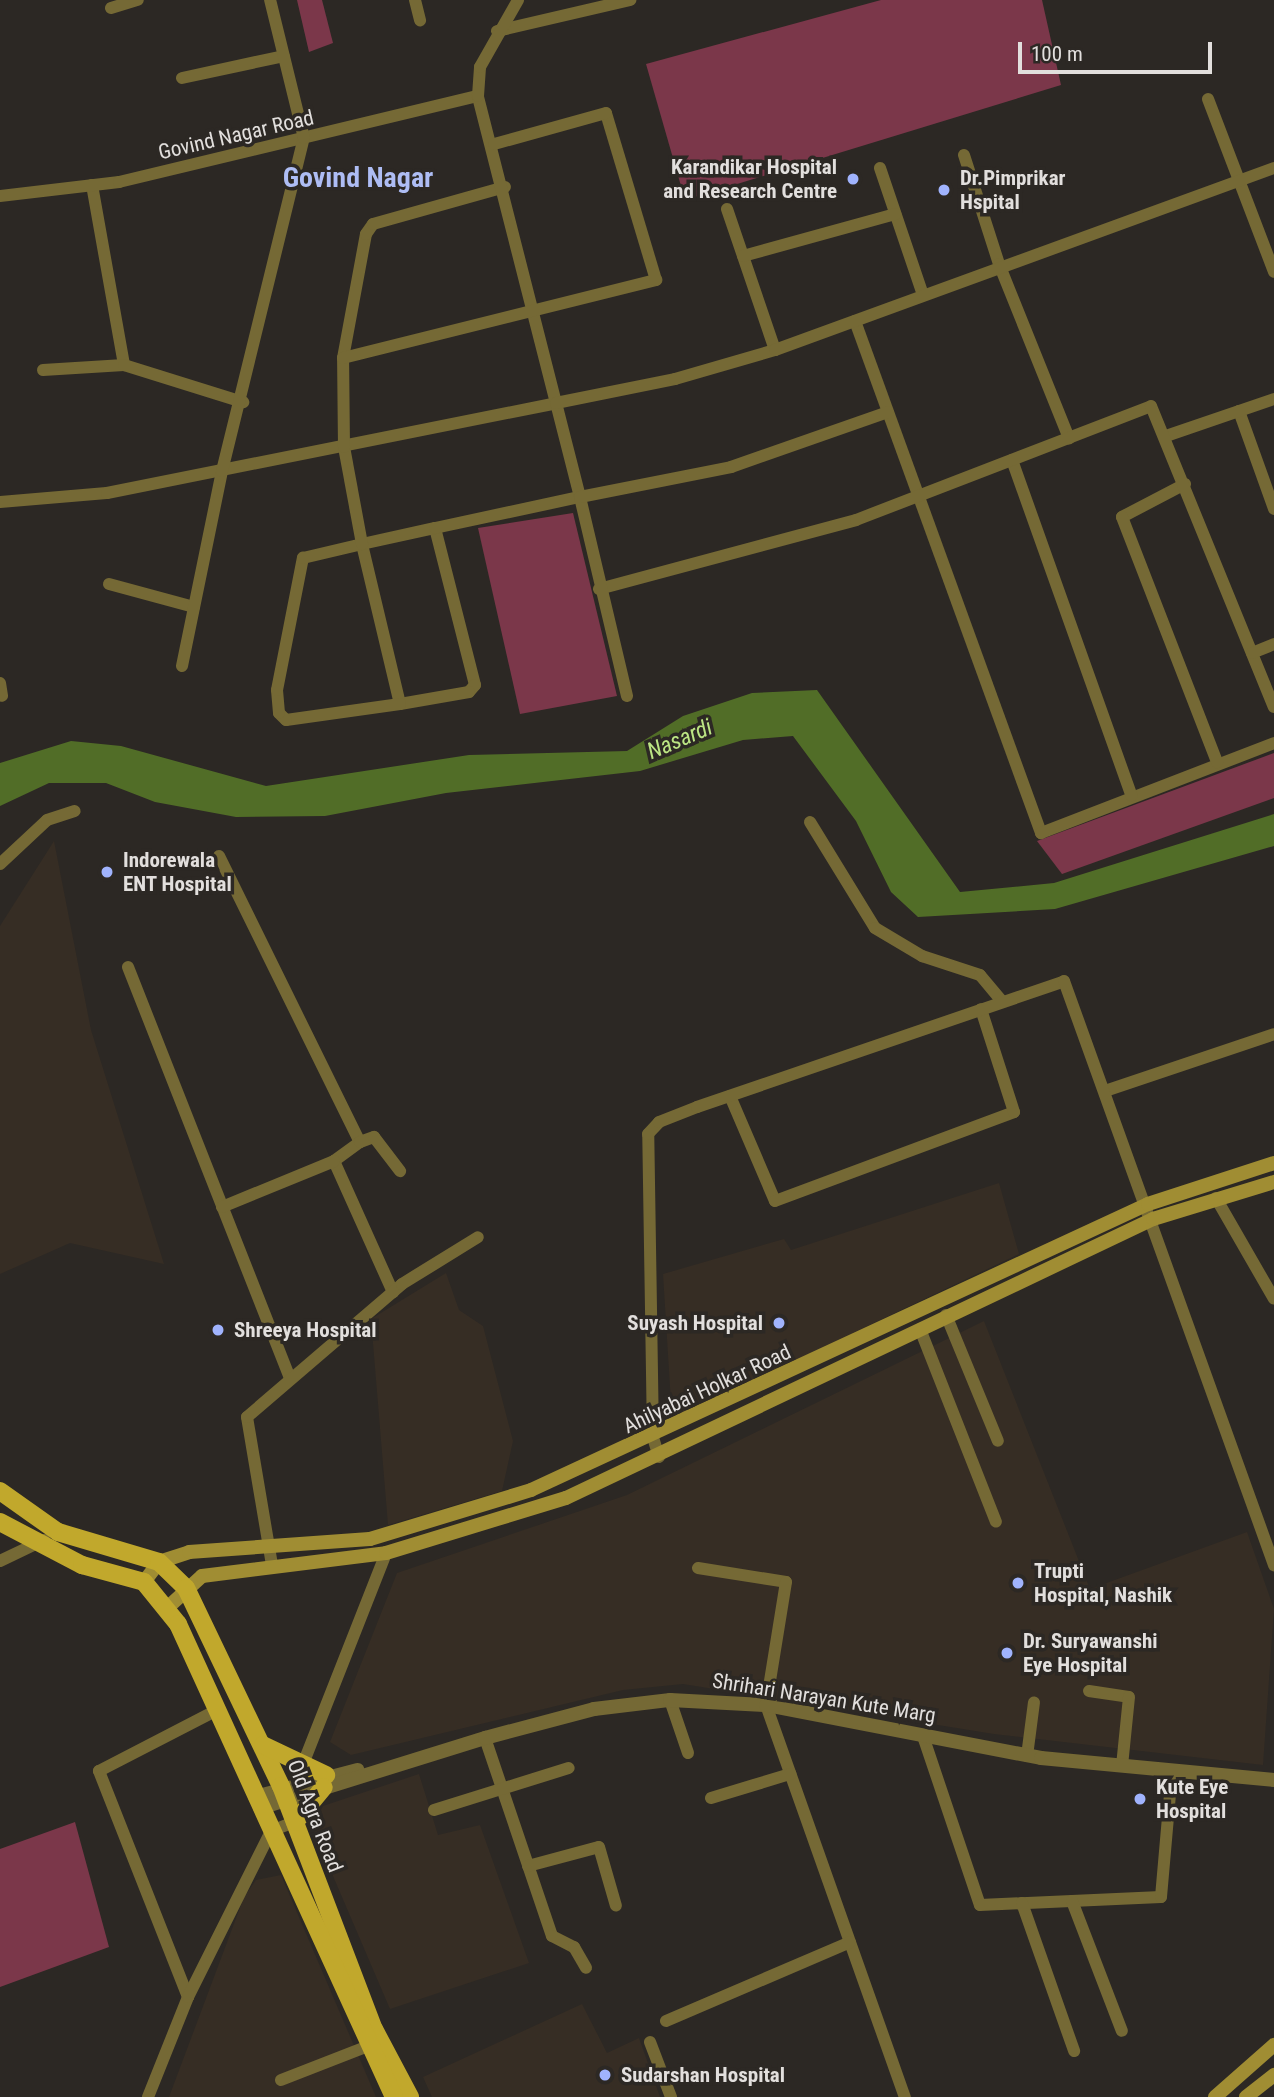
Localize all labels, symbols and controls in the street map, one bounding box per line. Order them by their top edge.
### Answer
scale bar [1022,28,1216,72]
text: 100 m [1031,42,1083,66]
street label: Govind Nagar Road [156,105,316,165]
place label: Karandikar Hospital and Research Centre [663,154,837,204]
district label: Govind Nagar [283,161,433,195]
place label: Dr.Pimprikar Hspital [960,165,1065,215]
marker: Karandikar Hospital and Research Centre [843,169,863,189]
marker: Dr.Pimprikar Hspital [934,180,954,200]
water label: Nasardi [643,714,717,766]
place label: Indorewala ENT Hospital [123,847,232,897]
marker: Indorewala ENT Hospital [97,862,117,882]
place label: Suyash Hospital [627,1310,763,1336]
marker: Suyash Hospital [769,1313,789,1333]
place label: Shreeya Hospital [234,1317,377,1343]
marker: Shreeya Hospital [208,1320,228,1340]
street label: Ahilyabai Holkar Road [619,1339,795,1439]
place label: Trupti Hospital, Nashik [1034,1558,1172,1608]
marker: Trupti Hospital, Nashik [1008,1573,1028,1593]
place label: Dr. Suryawanshi Eye Hospital [1023,1628,1158,1678]
marker: Dr. Suryawanshi Eye Hospital [997,1643,1017,1663]
street label: Shrihari Narayan Kute Marg [711,1668,937,1728]
street label: Old Agra Road [282,1756,348,1876]
place label: Kute Eye Hospital [1156,1774,1228,1824]
marker: Kute Eye Hospital [1130,1789,1150,1809]
place label: Sudarshan Hospital [621,2062,785,2088]
marker: Sudarshan Hospital [595,2065,615,2085]

